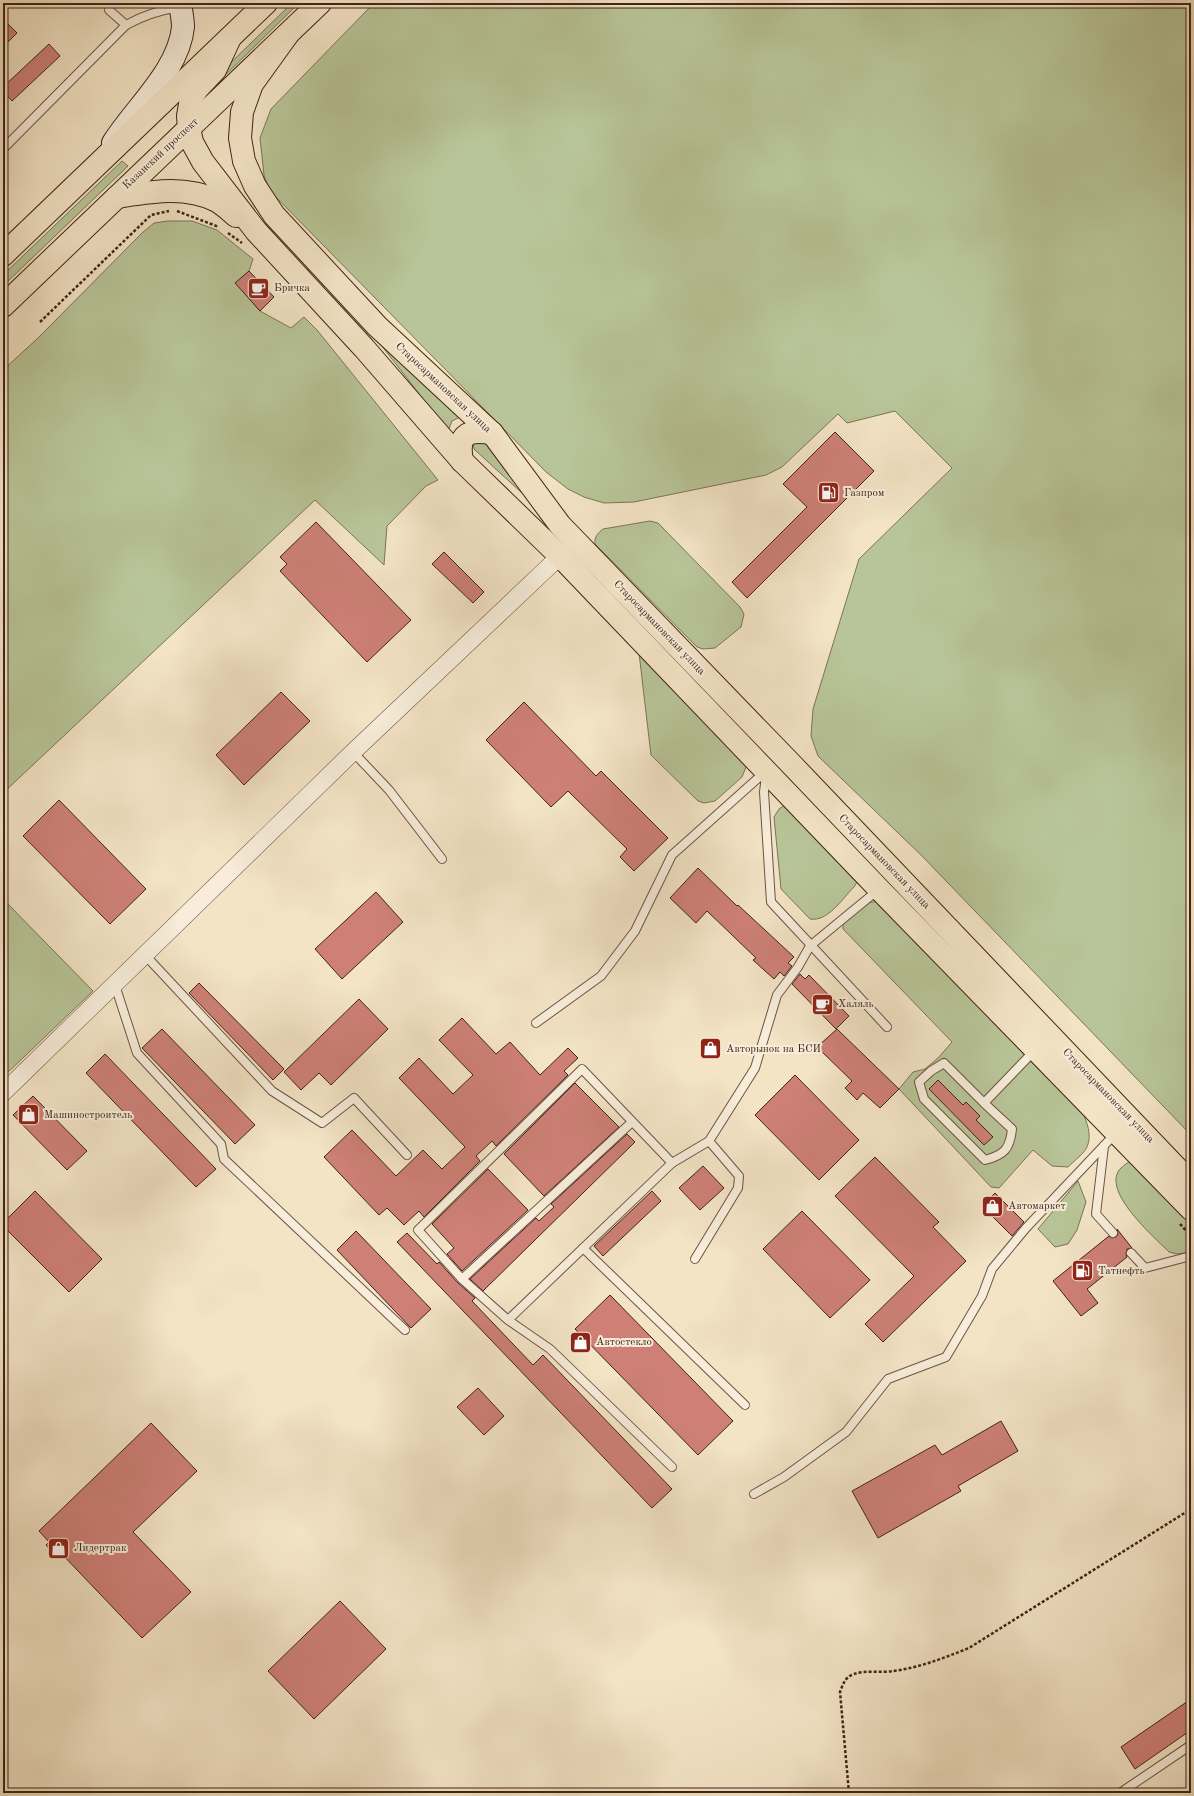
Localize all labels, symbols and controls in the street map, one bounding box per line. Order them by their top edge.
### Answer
street label: Казанский проспект [121,116,201,192]
cafe icon: Бричка [245,275,271,301]
place label: Бричка [274,283,310,294]
street label: Старосармановская улица [393,341,493,435]
fuel station icon: Газпром [816,480,842,506]
place label: Газпром [844,488,884,499]
street label: Старосармановская улица [611,579,707,678]
street label: Старосармановская улица [836,813,932,912]
cafe icon: Халяль [809,991,835,1017]
place label: Халяль [838,999,874,1010]
shop icon: Авторынок на БСИ [697,1036,723,1062]
place label: Авторынок на БСИ [726,1044,822,1055]
street label: Старосармановская улица [1060,1047,1156,1146]
shop icon: Машиностроитель [16,1102,42,1128]
place label: Машиностроитель [44,1110,132,1121]
shop icon: Автомаркет [980,1193,1006,1219]
place label: Автомаркет [1008,1201,1066,1212]
fuel station icon: Татнефть [1070,1258,1096,1284]
place label: Татнефть [1098,1266,1145,1277]
shop icon: Автостекло [568,1329,594,1355]
place label: Автостекло [596,1337,652,1348]
shop icon: Лидертрак [45,1535,71,1561]
place label: Лидертрак [74,1543,127,1554]

